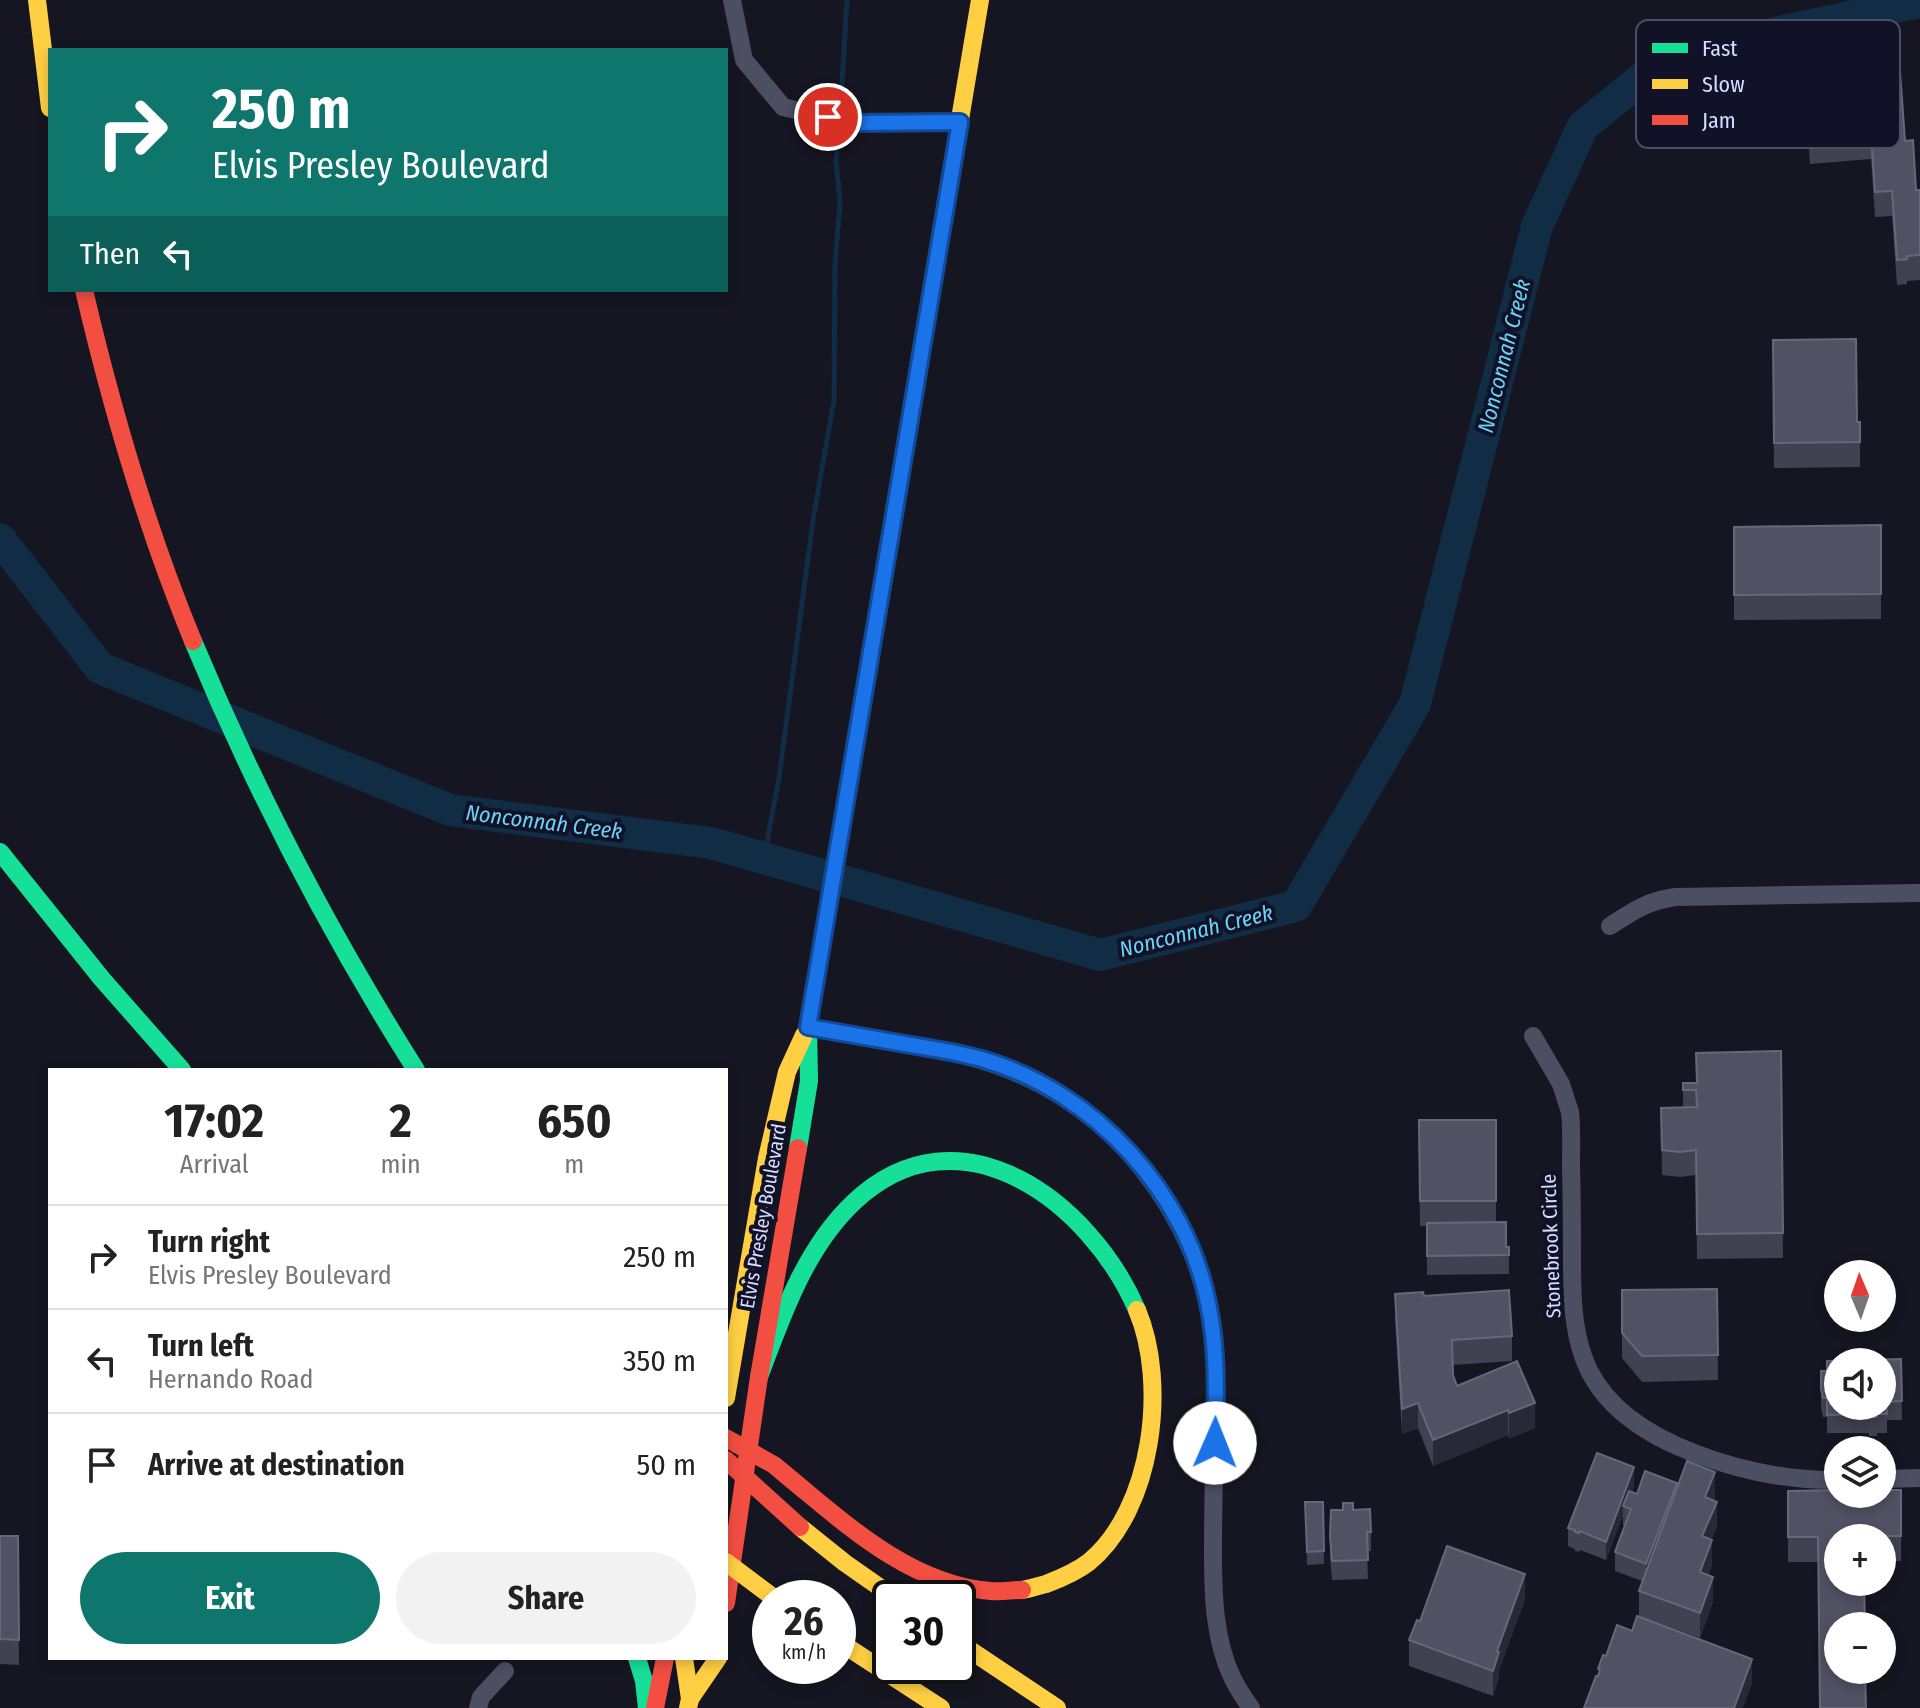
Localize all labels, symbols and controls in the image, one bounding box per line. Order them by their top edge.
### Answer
legend [1636,20,1900,148]
text: Fast [1702,35,1738,62]
text: Slow [1702,71,1745,98]
text: 250 m [212,76,350,143]
icon: right [80,80,184,184]
pin [794,83,862,151]
icon: arrive [806,95,850,139]
text: Jam [1702,107,1736,134]
text: Elvis Presley Boulevard [212,144,549,188]
icon: left [156,232,200,276]
text: Then [80,236,140,272]
water label: Nonconnah Creek [1472,276,1536,436]
water label: Nonconnah Creek [464,799,624,845]
water label: Nonconnah Creek [1116,899,1276,963]
text: 17:02 [164,1092,264,1150]
text: 2 [389,1092,412,1150]
text: 650 [537,1092,612,1150]
street label: Elvis Presley Boulevard [735,1122,791,1310]
text: Arrival [180,1149,249,1180]
text: min [380,1149,421,1180]
text: m [564,1149,584,1180]
street label: Stonebrook Circle [1536,1173,1566,1319]
text: Turn right [148,1224,270,1260]
icon: right [80,1235,124,1279]
text: 250 m [623,1239,696,1275]
text: Elvis Presley Boulevard [148,1260,392,1291]
north arrow [1824,1260,1896,1332]
map controls [1824,1260,1896,1684]
text: Turn left [148,1328,254,1364]
icon: left [80,1339,124,1383]
text: 350 m [623,1343,696,1379]
button: sound [1824,1348,1896,1420]
text: Hernando Road [148,1364,313,1395]
position arrow [1173,1401,1257,1485]
button: layers [1824,1436,1896,1508]
icon: arrive [80,1443,124,1487]
text: Arrive at destination [148,1447,405,1483]
text: 50 m [636,1447,696,1483]
button: + [1824,1524,1896,1596]
button: Exit [80,1552,380,1644]
button: Share [396,1552,696,1644]
speed limit sign: 30 [872,1580,976,1684]
text: 26 [784,1598,824,1646]
button: − [1824,1612,1896,1684]
text: km/h [782,1640,826,1664]

